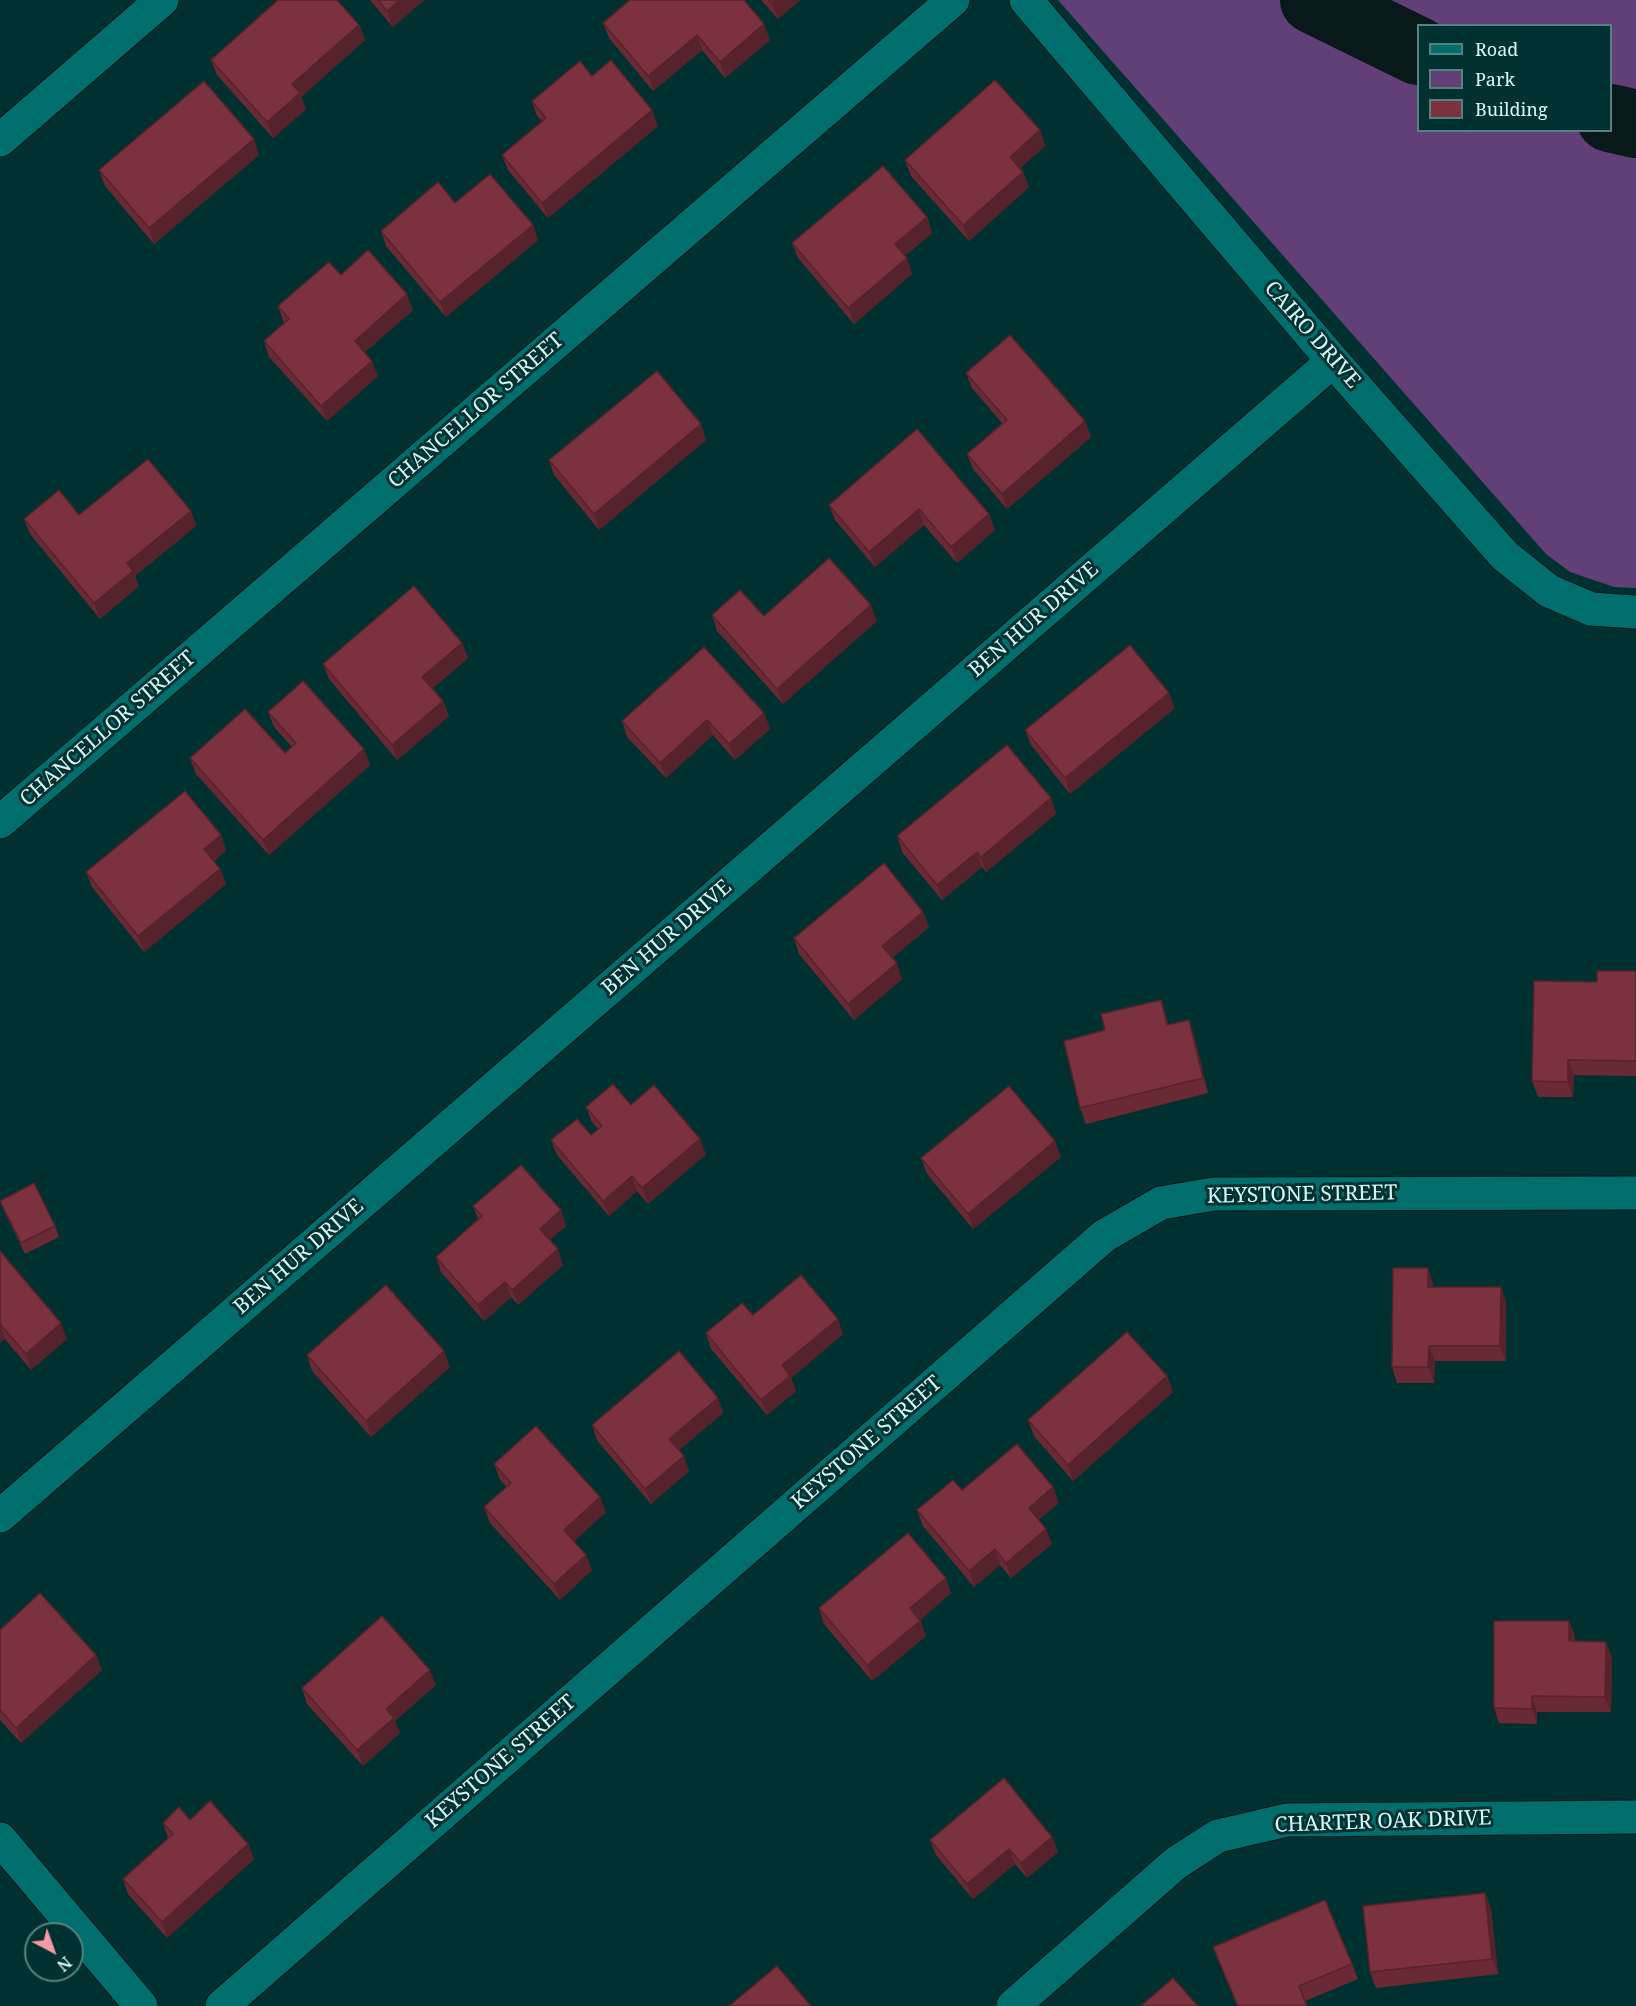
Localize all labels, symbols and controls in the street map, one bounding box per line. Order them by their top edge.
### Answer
legend [1417,24,1612,132]
text: Road [1475,37,1518,61]
text: Park [1475,67,1515,91]
text: Building [1475,97,1548,121]
street label: CAIRO DRIVE [1259,276,1365,394]
street label: CHANCELLOR STREET [383,328,569,494]
street label: BEN HUR DRIVE [964,557,1104,683]
street label: CHANCELLOR STREET [15,646,201,812]
street label: BEN HUR DRIVE [597,875,737,1001]
street label: KEYSTONE STREET [1207,1181,1397,1209]
street label: BEN HUR DRIVE [229,1194,369,1320]
street label: KEYSTONE STREET [787,1371,947,1515]
street label: KEYSTONE STREET [421,1690,581,1834]
street label: CHARTER OAK DRIVE [1274,1806,1492,1838]
north arrow [24,1922,84,1982]
text: N [53,1952,76,1977]

